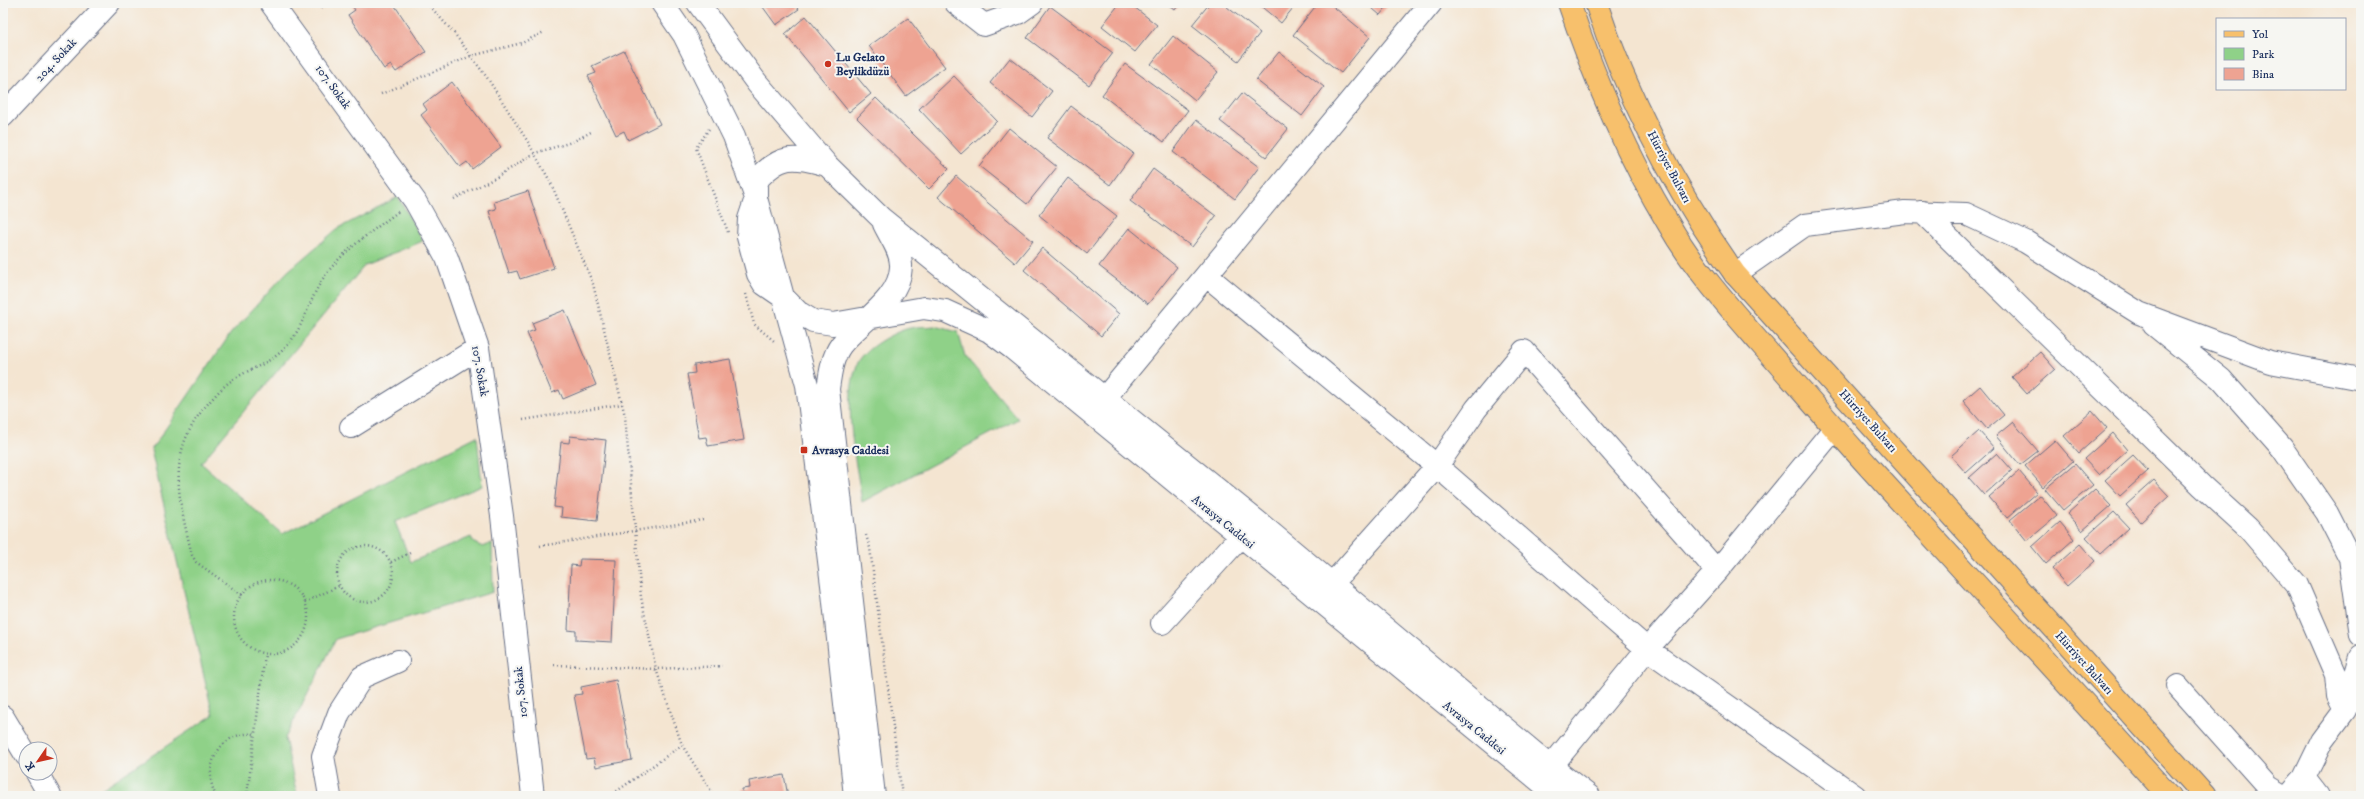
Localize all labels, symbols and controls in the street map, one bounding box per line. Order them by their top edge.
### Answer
legend [2216,18,2346,90]
text: Yol [2252,27,2269,42]
street label: 204. Sokak [32,35,80,85]
text: Park [2252,47,2274,62]
place label: Lu Gelato Beylikdüzü [836,50,890,79]
marker: Lu Gelato Beylikdüzü [823,59,833,69]
street label: 107. Sokak [312,62,354,112]
text: Bina [2252,67,2275,82]
street label: Hürriyet Bulvarı [1644,128,1694,206]
street label: 107. Sokak [468,344,492,398]
street label: Hürriyet Bulvarı [1836,386,1900,456]
place label: Avrasya Caddesi [811,443,889,458]
marker: Avrasya Caddesi [799,445,809,455]
street label: Avrasya Caddesi [1188,492,1258,552]
street label: Hürriyet Bulvarı [2052,628,2116,698]
street label: 107. Sokak [511,666,531,718]
street label: Avrasya Caddesi [1439,698,1509,758]
north arrow [18,741,58,781]
text: K [22,759,39,773]

